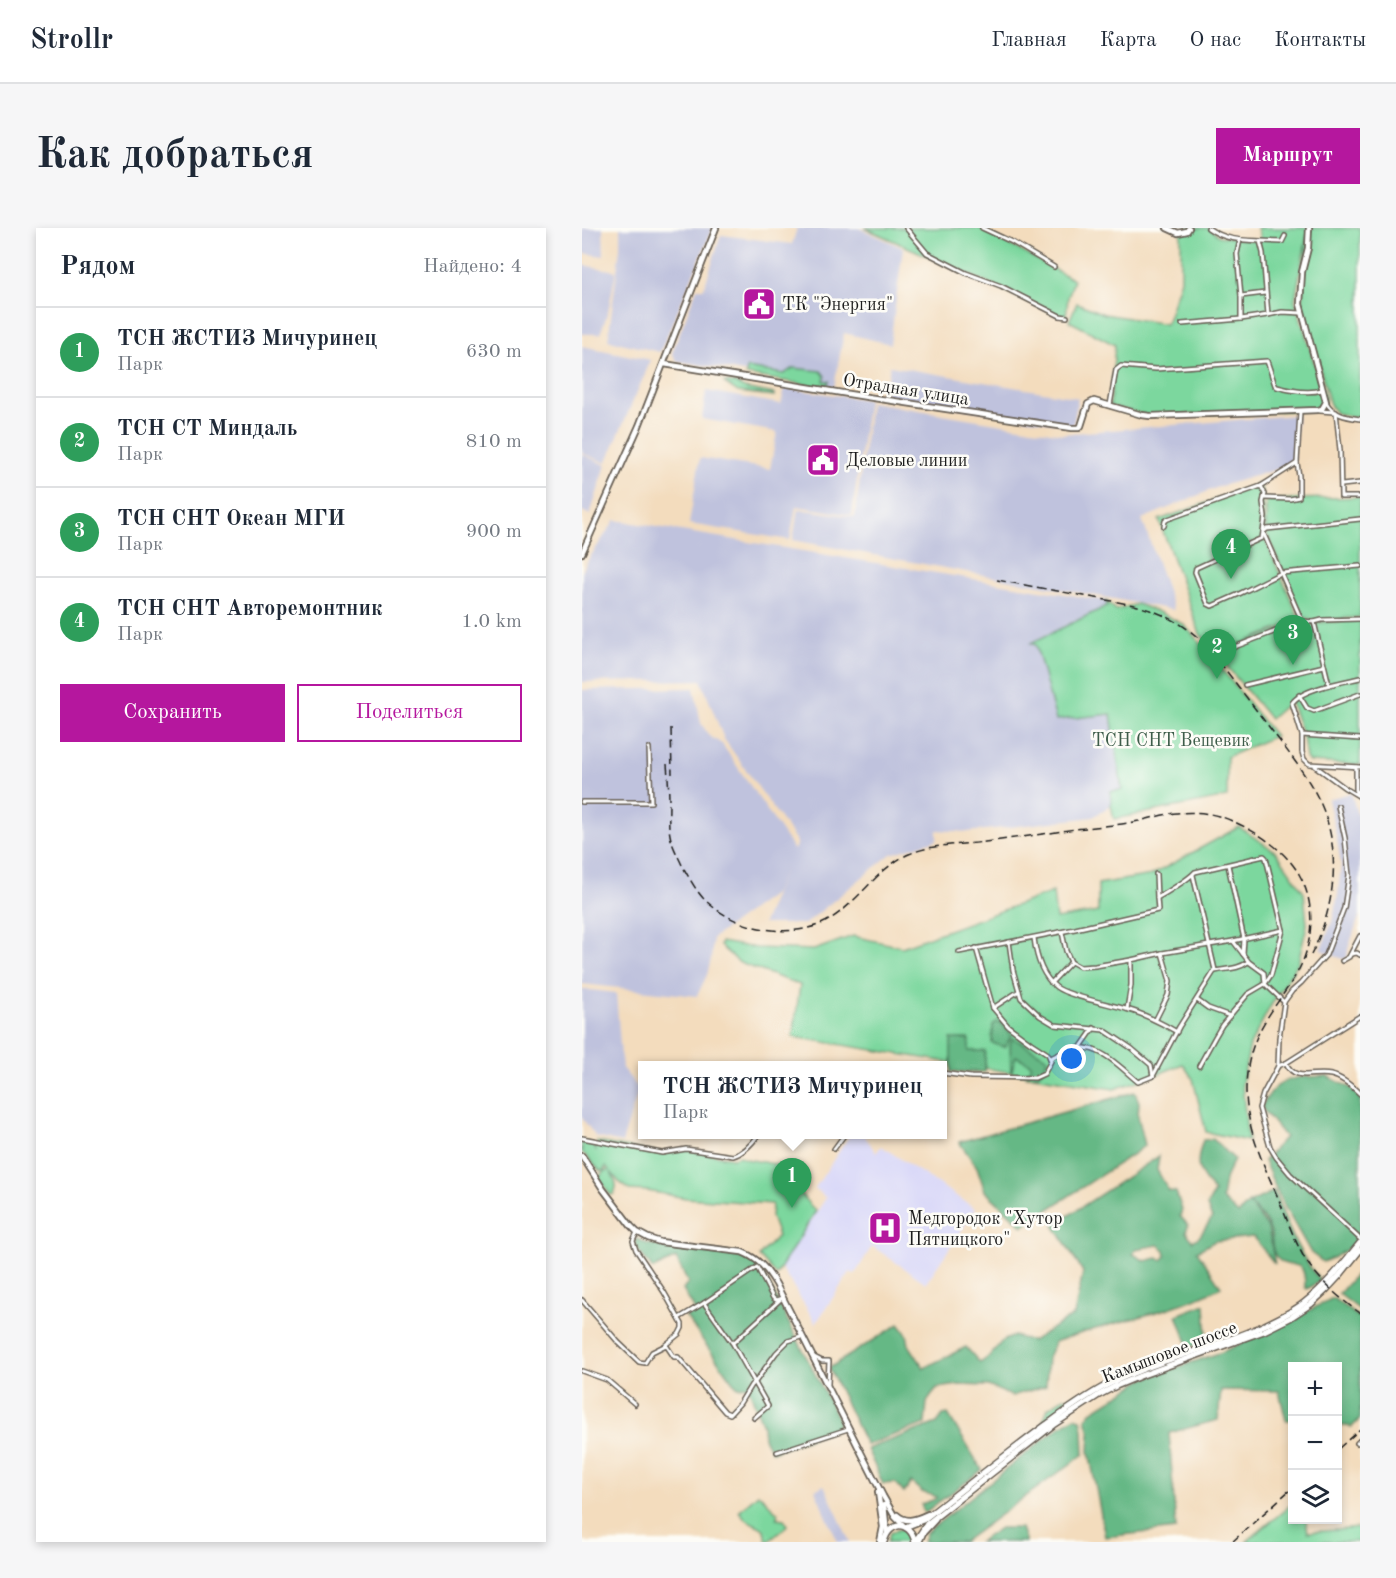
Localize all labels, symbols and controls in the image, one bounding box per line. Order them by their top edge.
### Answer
text: Strollr [30,27,113,55]
text: Главная [991,30,1067,51]
text: Карта [1100,30,1157,51]
text: О нас [1190,30,1241,51]
text: Контакты [1274,30,1366,51]
button: Маршрут [1216,128,1360,184]
text: Как добраться [36,135,313,177]
text: Рядом [60,254,135,280]
text: Найдено: 4 [423,257,522,277]
public building icon: ТК "Энергия" [741,286,777,322]
place label: ТК "Энергия" [782,296,893,314]
text: ТСН ЖСТИЗ Мичуринец [117,328,377,350]
text: 1 [74,342,85,362]
text: 630 m [466,342,522,362]
text: Парк [117,355,163,375]
street label: Отрадная улица [842,371,970,409]
text: ТСН СТ Миндаль [117,418,297,440]
text: 2 [74,432,85,452]
text: 810 m [466,432,522,452]
public building icon: Деловые линии [805,442,841,478]
text: Парк [117,445,163,465]
place label: Деловые линии [846,452,967,470]
text: ТСН СНТ Океан МГИ [117,508,346,530]
text: 3 [74,522,85,542]
text: 900 m [466,522,522,542]
pin: 4 [1212,530,1250,579]
text: Парк [117,535,163,555]
text: ТСН СНТ Авторемонтник [117,598,383,620]
text: 4 [74,612,85,632]
text: 1.0 km [461,612,522,632]
pin: 3 [1274,616,1312,665]
text: Парк [117,625,163,645]
pin: 2 [1198,630,1236,679]
button: Сохранить [60,684,285,742]
button: Поделиться [297,684,522,742]
park label: ТСН СНТ Вещевик [1092,732,1250,750]
your location [1057,1044,1086,1073]
popup [638,1061,947,1139]
text: ТСН ЖСТИЗ Мичуринец [662,1076,923,1098]
text: Парк [662,1103,708,1123]
pin: 1 [772,1158,812,1208]
hospital icon: Медгородок "Хутор Пятницкого" [867,1210,903,1246]
place label: Медгородок "Хутор Пятницкого" [908,1210,1062,1249]
street label: Камышовое шоссе [1099,1319,1240,1387]
map controls [1288,1362,1342,1524]
button: + [1288,1362,1342,1416]
button: − [1288,1416,1342,1470]
button: layers [1288,1470,1342,1524]

